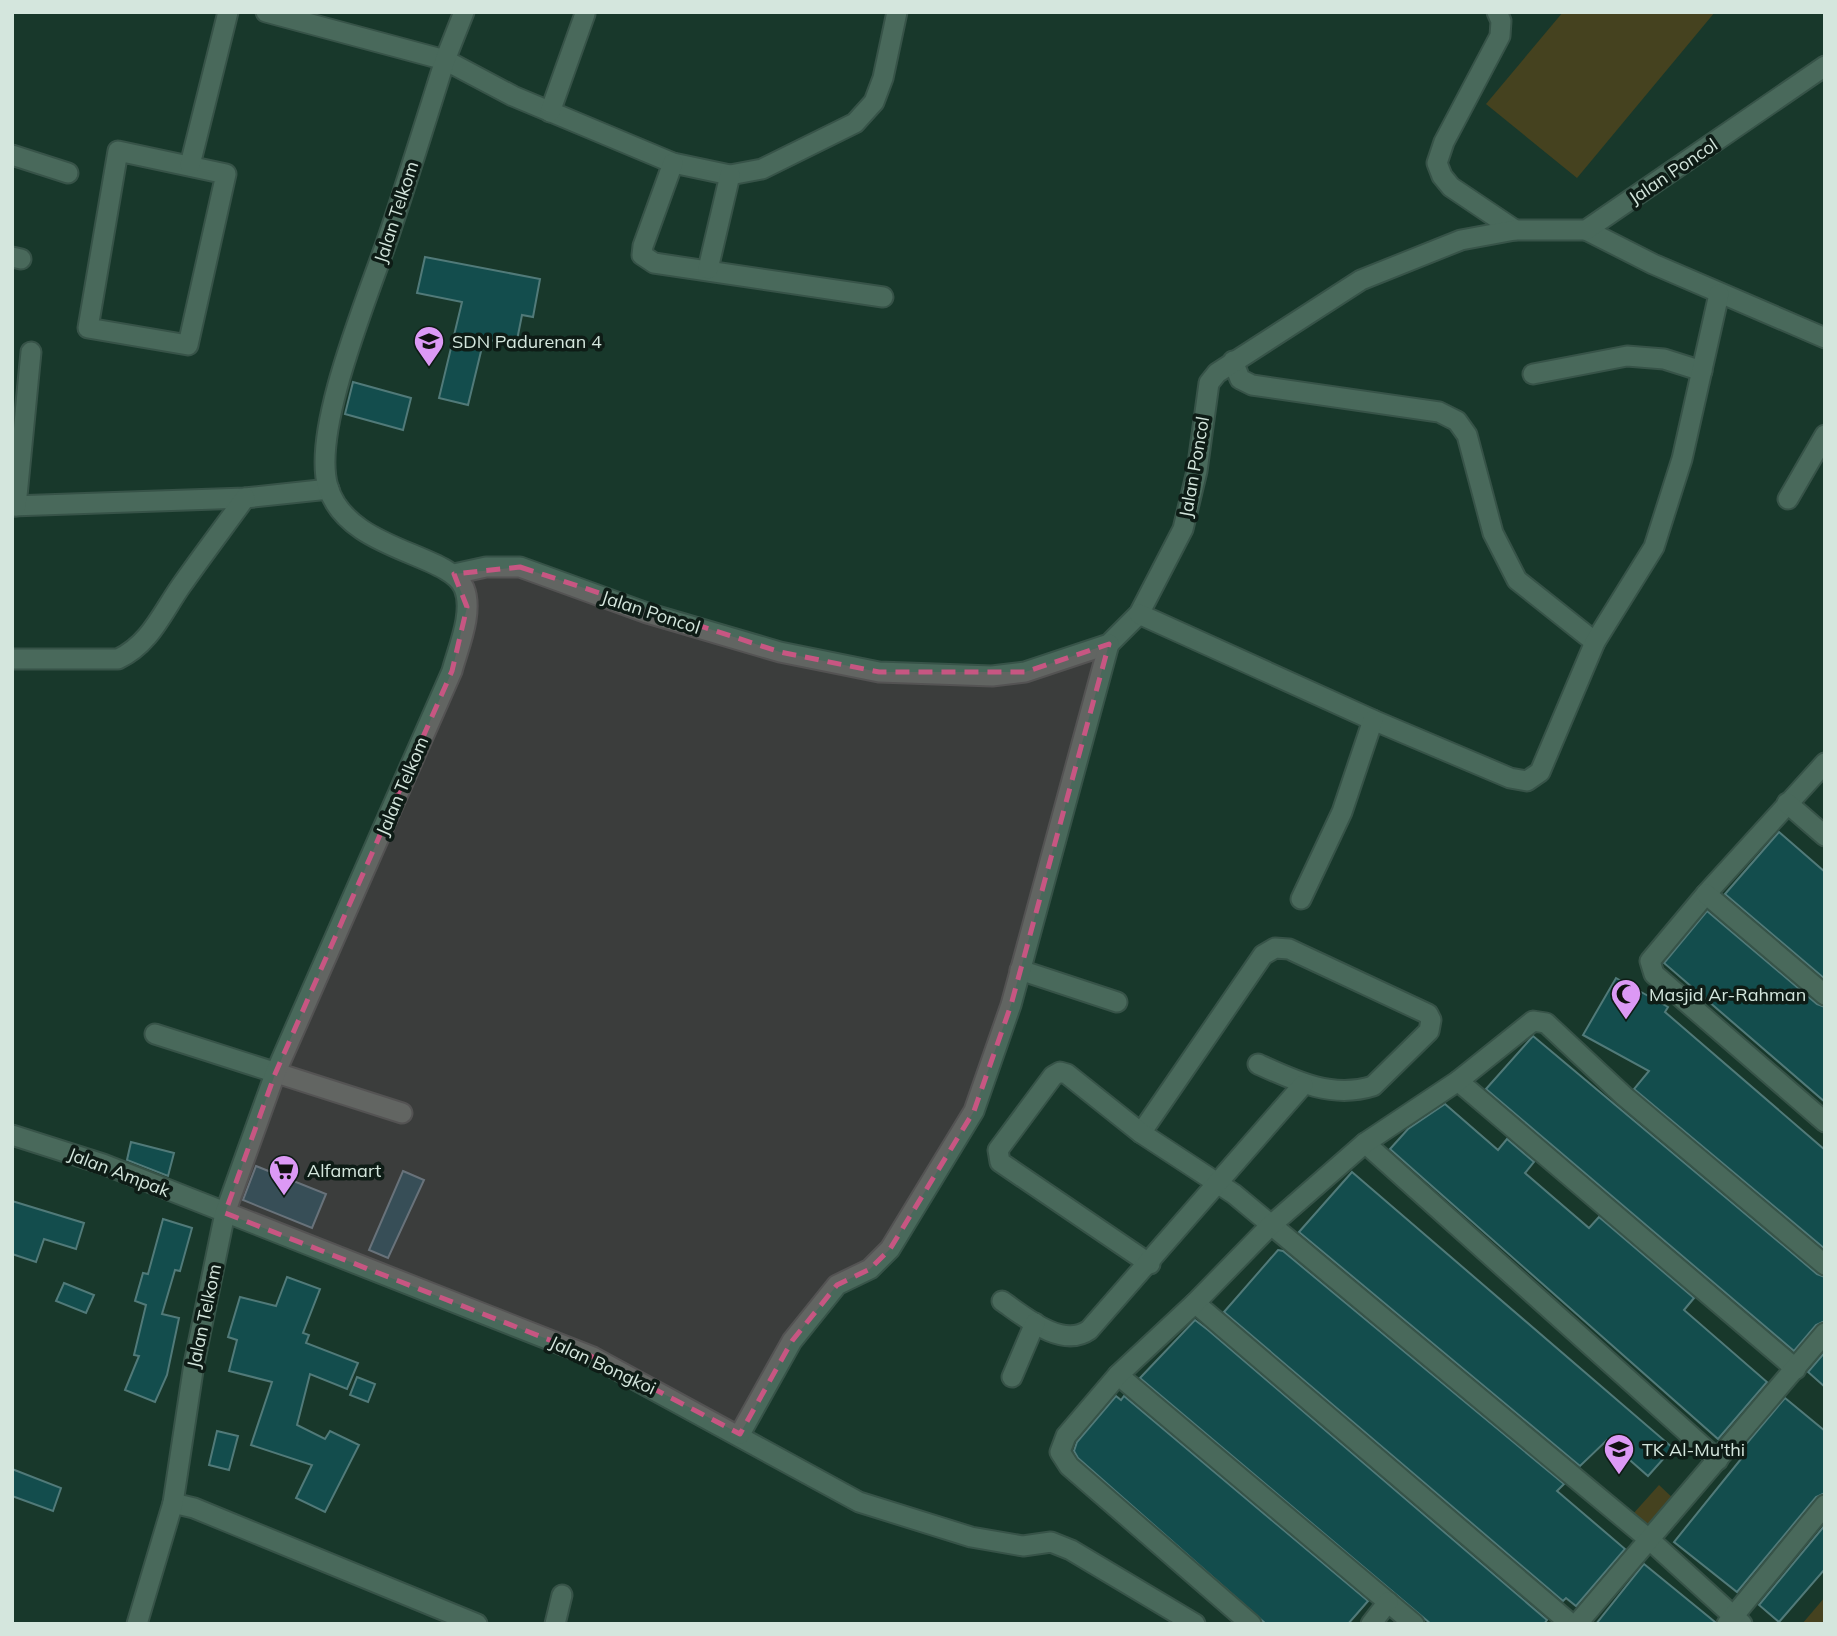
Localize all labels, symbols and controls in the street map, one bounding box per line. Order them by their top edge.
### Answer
street label: Jalan Poncol [1624,133,1722,209]
street label: Jalan Telkom [369,158,423,266]
school or university icon: SDN Padurenan 4 [412,324,446,368]
place label: SDN Padurenan 4 [452,330,602,353]
street label: Jalan Poncol [1174,415,1214,519]
street label: Jalan Poncol [599,585,703,639]
street label: Jalan Telkom [371,733,433,839]
mosque icon: Masjid Ar-Rahman [1609,977,1643,1021]
place label: Masjid Ar-Rahman [1649,983,1806,1006]
street label: Jalan Ampak [65,1142,174,1202]
supermarket icon: Alfamart [267,1153,301,1197]
place label: Alfamart [307,1159,381,1182]
street label: Jalan Telkom [182,1262,226,1370]
street label: Jalan Bongkoi [546,1330,660,1400]
school or university icon: TK Al-Mu'thi [1602,1432,1636,1476]
place label: TK Al-Mu'thi [1642,1438,1745,1461]

